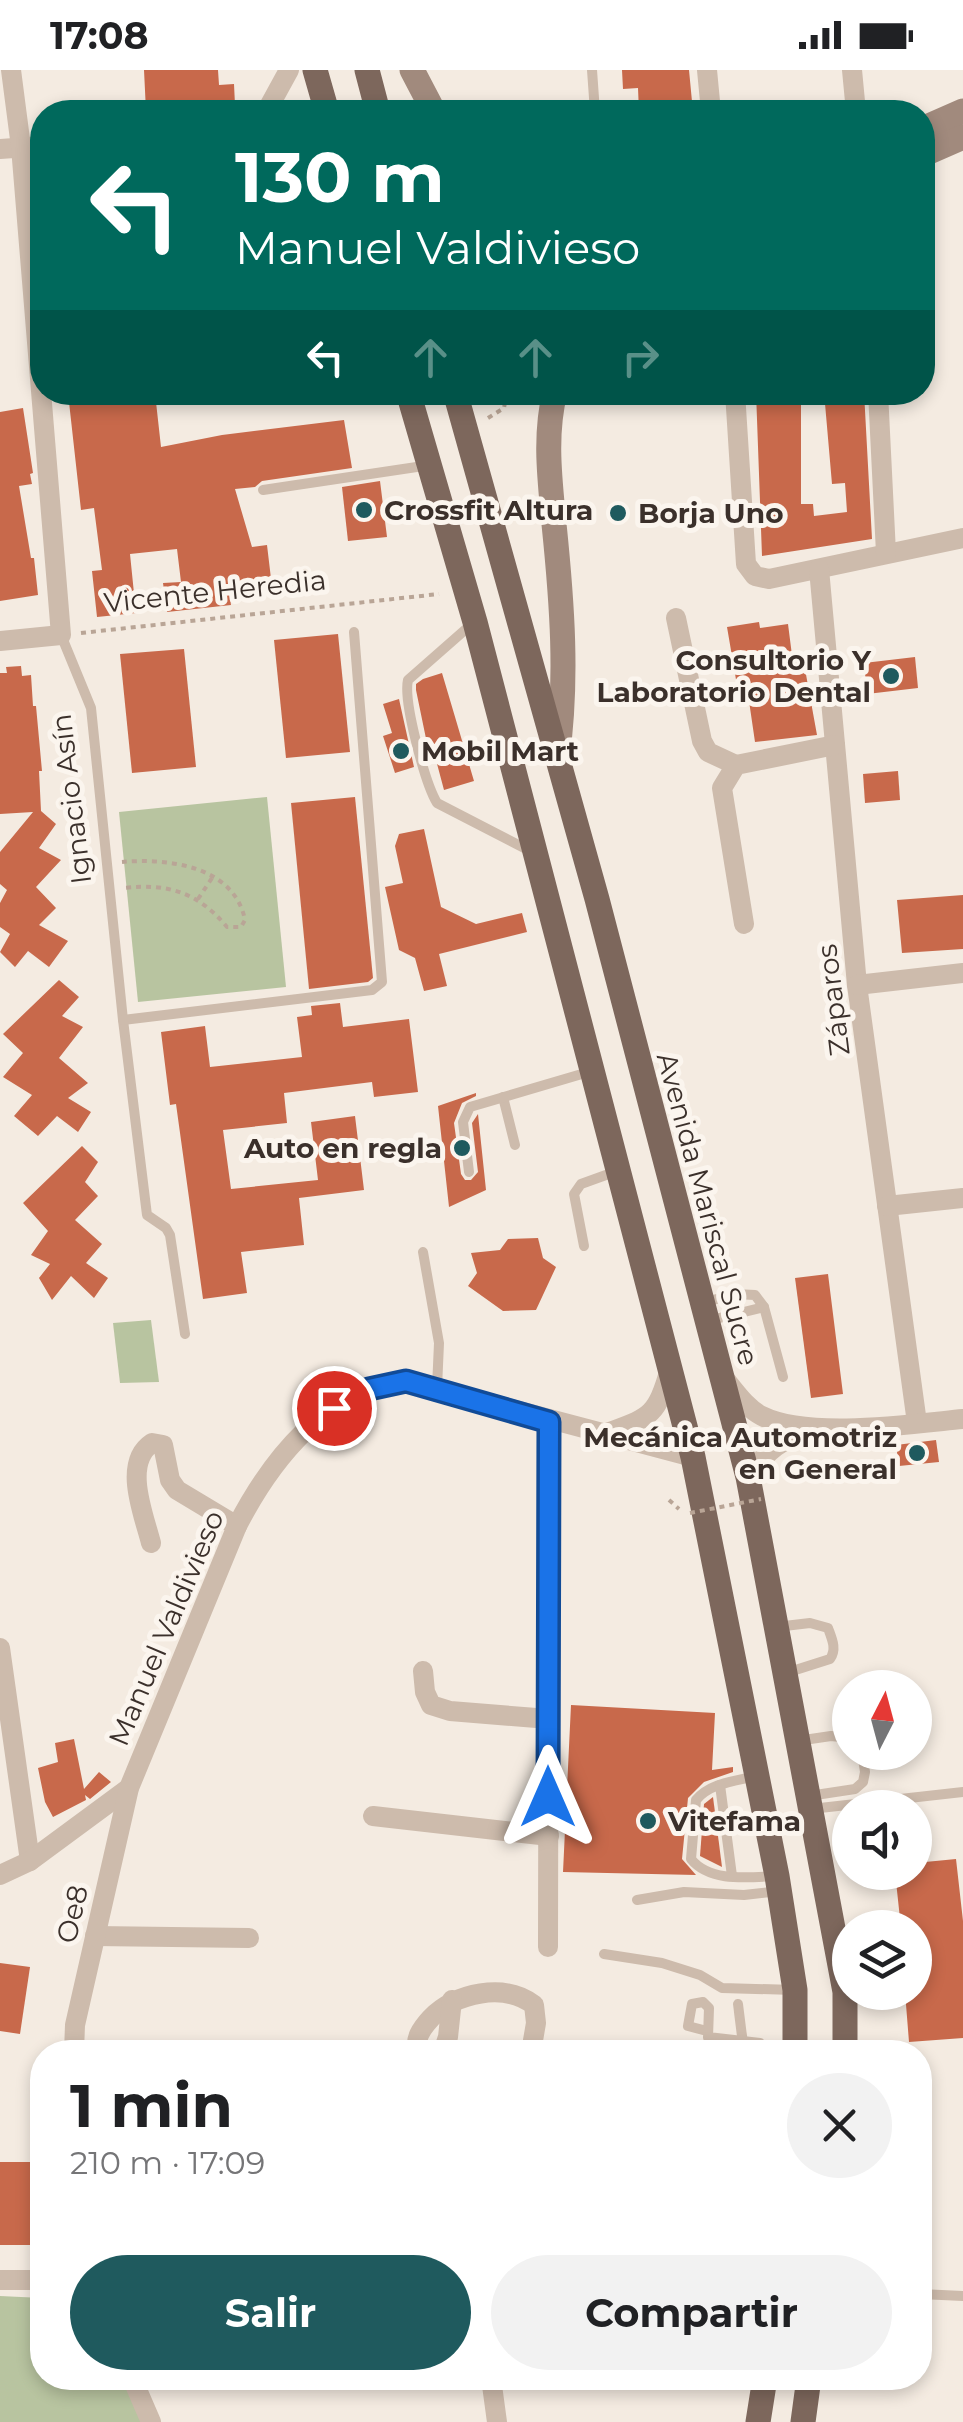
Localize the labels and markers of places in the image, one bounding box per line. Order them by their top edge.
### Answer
place label: Crossfit Altura [384,493,593,527]
place label: Borja Uno [638,496,784,530]
marker: Crossfit Altura [353,499,375,521]
marker: Borja Uno [607,502,629,524]
place label: Consultorio Y Laboratorio Dental [597,643,872,709]
marker: Consultorio Y Laboratorio Dental [880,665,902,687]
place label: Mobil Mart [421,734,579,768]
marker: Mobil Mart [390,740,412,762]
place label: Auto en regla [243,1131,442,1165]
marker: Auto en regla [451,1137,473,1159]
pin [292,1366,377,1451]
place label: Mecánica Automotriz en General [583,1420,897,1486]
marker: Mecánica Automotriz en General [906,1442,928,1464]
place label: Vitefama [667,1804,801,1838]
marker: Vitefama [637,1810,659,1832]

